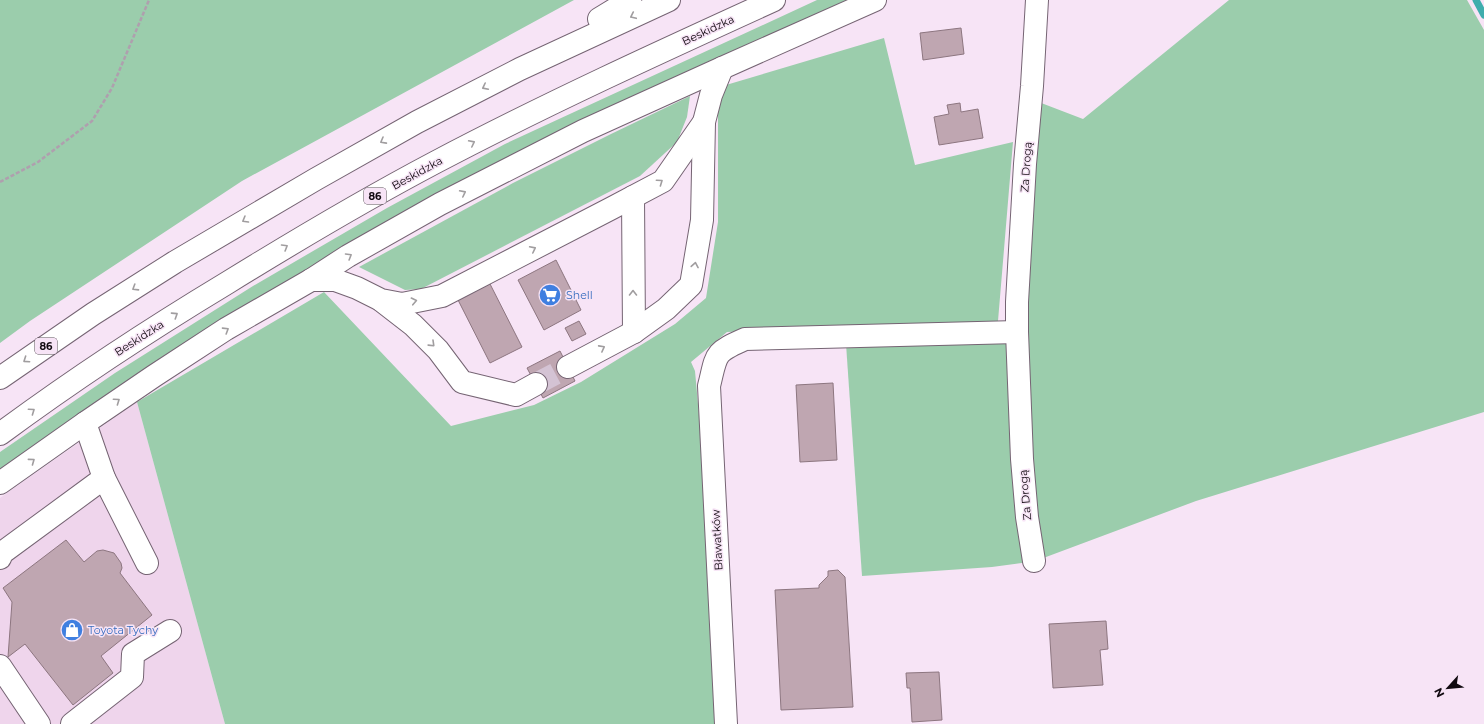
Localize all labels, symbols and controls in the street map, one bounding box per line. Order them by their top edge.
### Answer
one-way arrow [630,11,638,19]
street label: Beskidzka [680,12,736,48]
one-way arrow [482,82,490,90]
one-way arrow [379,137,387,144]
one-way arrow [468,141,476,148]
street label: Za Drogą [1017,141,1035,193]
street label: Beskidzka [389,153,445,193]
one-way arrow [655,180,662,187]
road number: 86 [364,188,386,204]
one-way arrow [458,190,466,198]
one-way arrow [242,215,249,222]
one-way arrow [281,245,288,252]
one-way arrow [528,246,536,254]
one-way arrow [345,253,352,260]
one-way arrow [690,262,699,268]
supermarket icon: Shell [537,282,563,308]
one-way arrow [132,283,139,291]
place label: Shell [566,288,593,302]
one-way arrow [629,290,637,296]
one-way arrow [411,298,418,306]
one-way arrow [170,313,177,320]
street label: Beskidzka [112,317,166,359]
one-way arrow [222,327,229,335]
road number: 86 [35,338,57,354]
one-way arrow [427,339,435,346]
one-way arrow [598,346,606,353]
one-way arrow [23,355,30,363]
one-way arrow [113,398,120,406]
one-way arrow [27,409,34,416]
one-way arrow [27,459,34,466]
street label: Za Drogą [1016,469,1034,521]
street label: Bławatków [708,509,726,571]
shop icon: Toyota Tychy [59,617,85,643]
place label: Toyota Tychy [88,623,158,637]
north arrow [1428,668,1468,708]
text: N [1431,685,1447,700]

